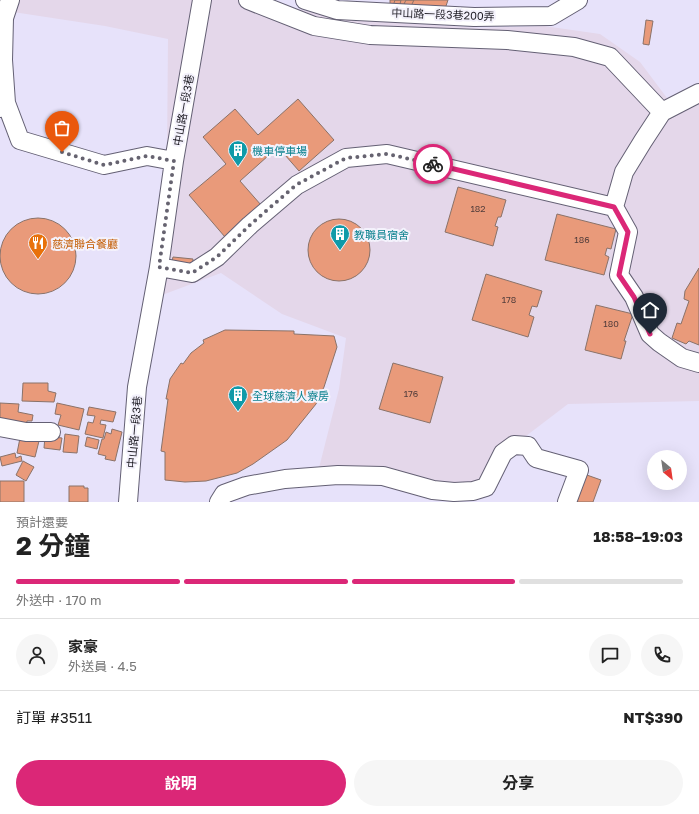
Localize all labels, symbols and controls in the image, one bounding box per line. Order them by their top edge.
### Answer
street label: 中山路一段3巷200弄 [391,6,495,22]
street label: 中山路一段3巷 [170,73,196,147]
pin [45,111,79,152]
icon: bag [51,117,73,139]
building icon: 機車停車場 [227,139,249,167]
place label: 機車停車場 [252,144,307,157]
courier [413,144,453,184]
icon: bike [422,153,444,175]
house number: 182 [470,203,486,214]
building icon: 教職員宿舍 [329,223,351,251]
place label: 教職員宿舍 [354,228,409,241]
restaurant icon: 慈濟聯合餐廳 [27,232,49,260]
house number: 186 [574,234,590,245]
place label: 慈濟聯合餐廳 [52,237,118,250]
pin [633,293,667,334]
house number: 178 [502,294,516,305]
icon: home [639,299,661,321]
house number: 180 [603,318,619,329]
building icon: 全球慈濟人寮房 [227,384,249,412]
house number: 176 [404,388,418,399]
place label: 全球慈濟人寮房 [252,389,329,402]
street label: 中山路一段3巷 [124,395,144,469]
north arrow [647,450,687,490]
map controls [647,450,687,490]
text: 預計還要 [16,514,68,530]
text: 18:58–19:03 [593,527,683,545]
text: 2 分鐘 [16,530,90,561]
text: 外送中 · 170 m [16,592,101,608]
button: person [16,634,58,676]
button: chat [589,634,631,676]
button: phone [641,634,683,676]
text: 家豪 [68,637,98,655]
text: 外送員 · 4.5 [68,658,137,674]
text: 訂單 #3511 [16,708,92,726]
text: NT$390 [623,708,683,726]
button: 說明 [16,760,346,806]
button: 分享 [354,760,683,806]

